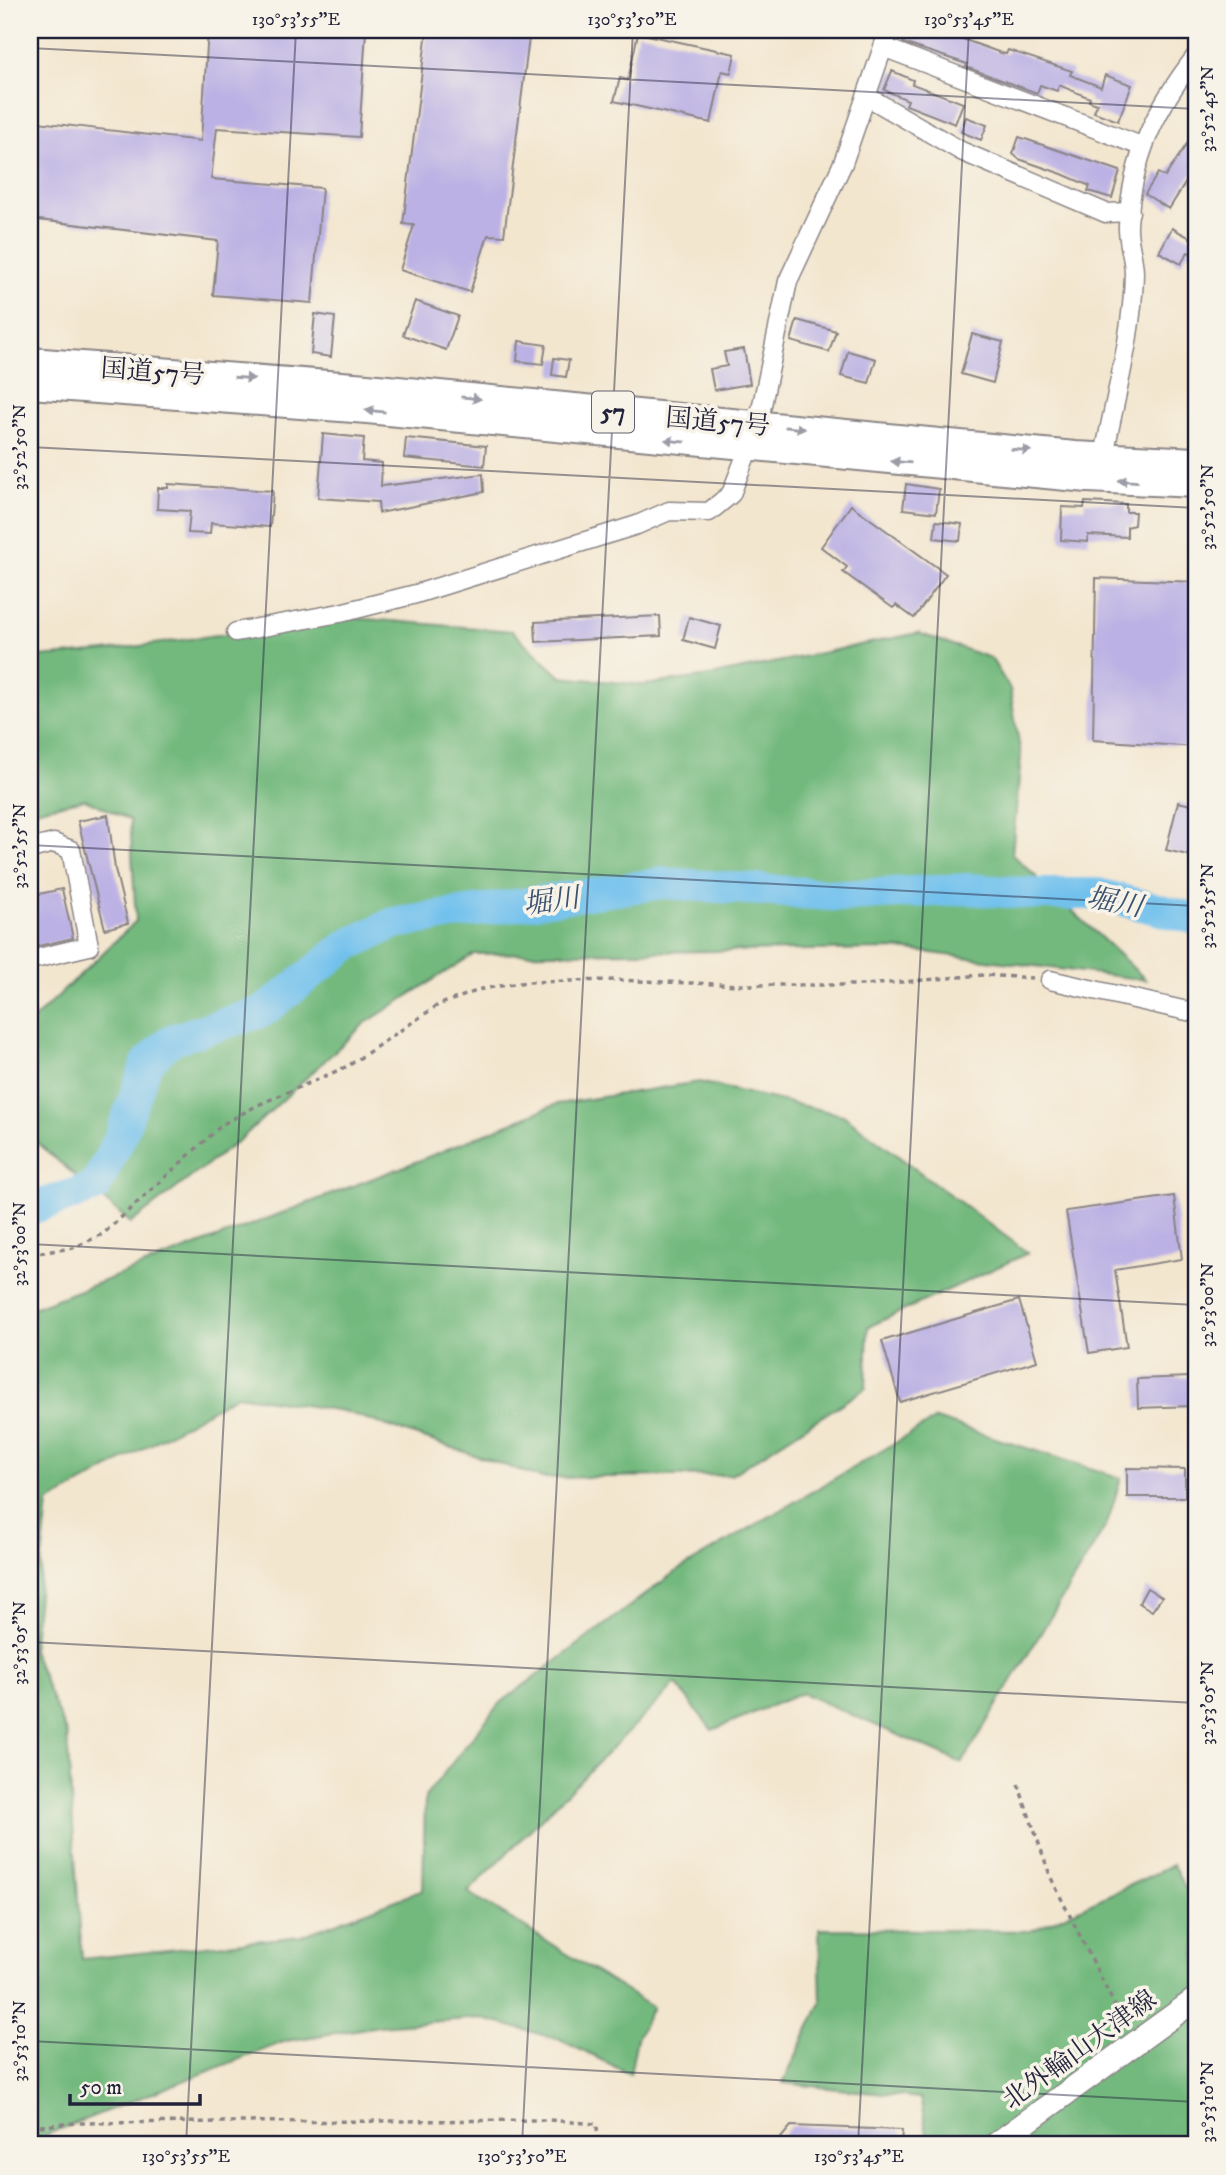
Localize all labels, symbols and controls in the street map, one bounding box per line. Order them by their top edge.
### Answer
text: 130°53'55"E [252,9,341,31]
text: 130°53'50"E [587,9,677,31]
text: 130°53'45"E [924,9,1014,31]
text: 32°52'45"N [1197,65,1219,152]
street label: 国道57号 [100,352,206,393]
one-way arrow [234,373,256,384]
road number: 57 [592,391,634,432]
one-way arrow [460,393,482,404]
street label: 国道57号 [664,401,771,443]
text: 32°52'50"N [9,404,31,490]
one-way arrow [364,405,386,416]
one-way arrow [784,422,806,433]
one-way arrow [664,436,686,447]
one-way arrow [1011,445,1033,456]
one-way arrow [890,457,912,468]
text: 32°52'50"N [1197,464,1219,550]
one-way arrow [1117,475,1139,486]
text: 32°52'55"N [9,803,31,889]
text: 32°52'55"N [1197,863,1219,949]
water label: 堀川 [521,880,584,923]
water label: 堀川 [1084,880,1148,926]
text: 32°53'00"N [9,1201,31,1286]
text: 32°53'00"N [1197,1262,1219,1347]
text: 32°53'05"N [9,1601,31,1685]
text: 32°53'05"N [1197,1661,1219,1745]
street label: 北外輪山大津線 [997,1983,1163,2117]
text: 32°53'10"N [9,2000,31,2082]
text: 32°53'10"N [1197,2061,1219,2143]
scale bar [70,2063,200,2107]
text: 50 m [80,2075,122,2101]
text: 130°53'55"E [142,2146,231,2168]
text: 130°53'50"E [477,2146,567,2168]
text: 130°53'45"E [814,2146,904,2168]

